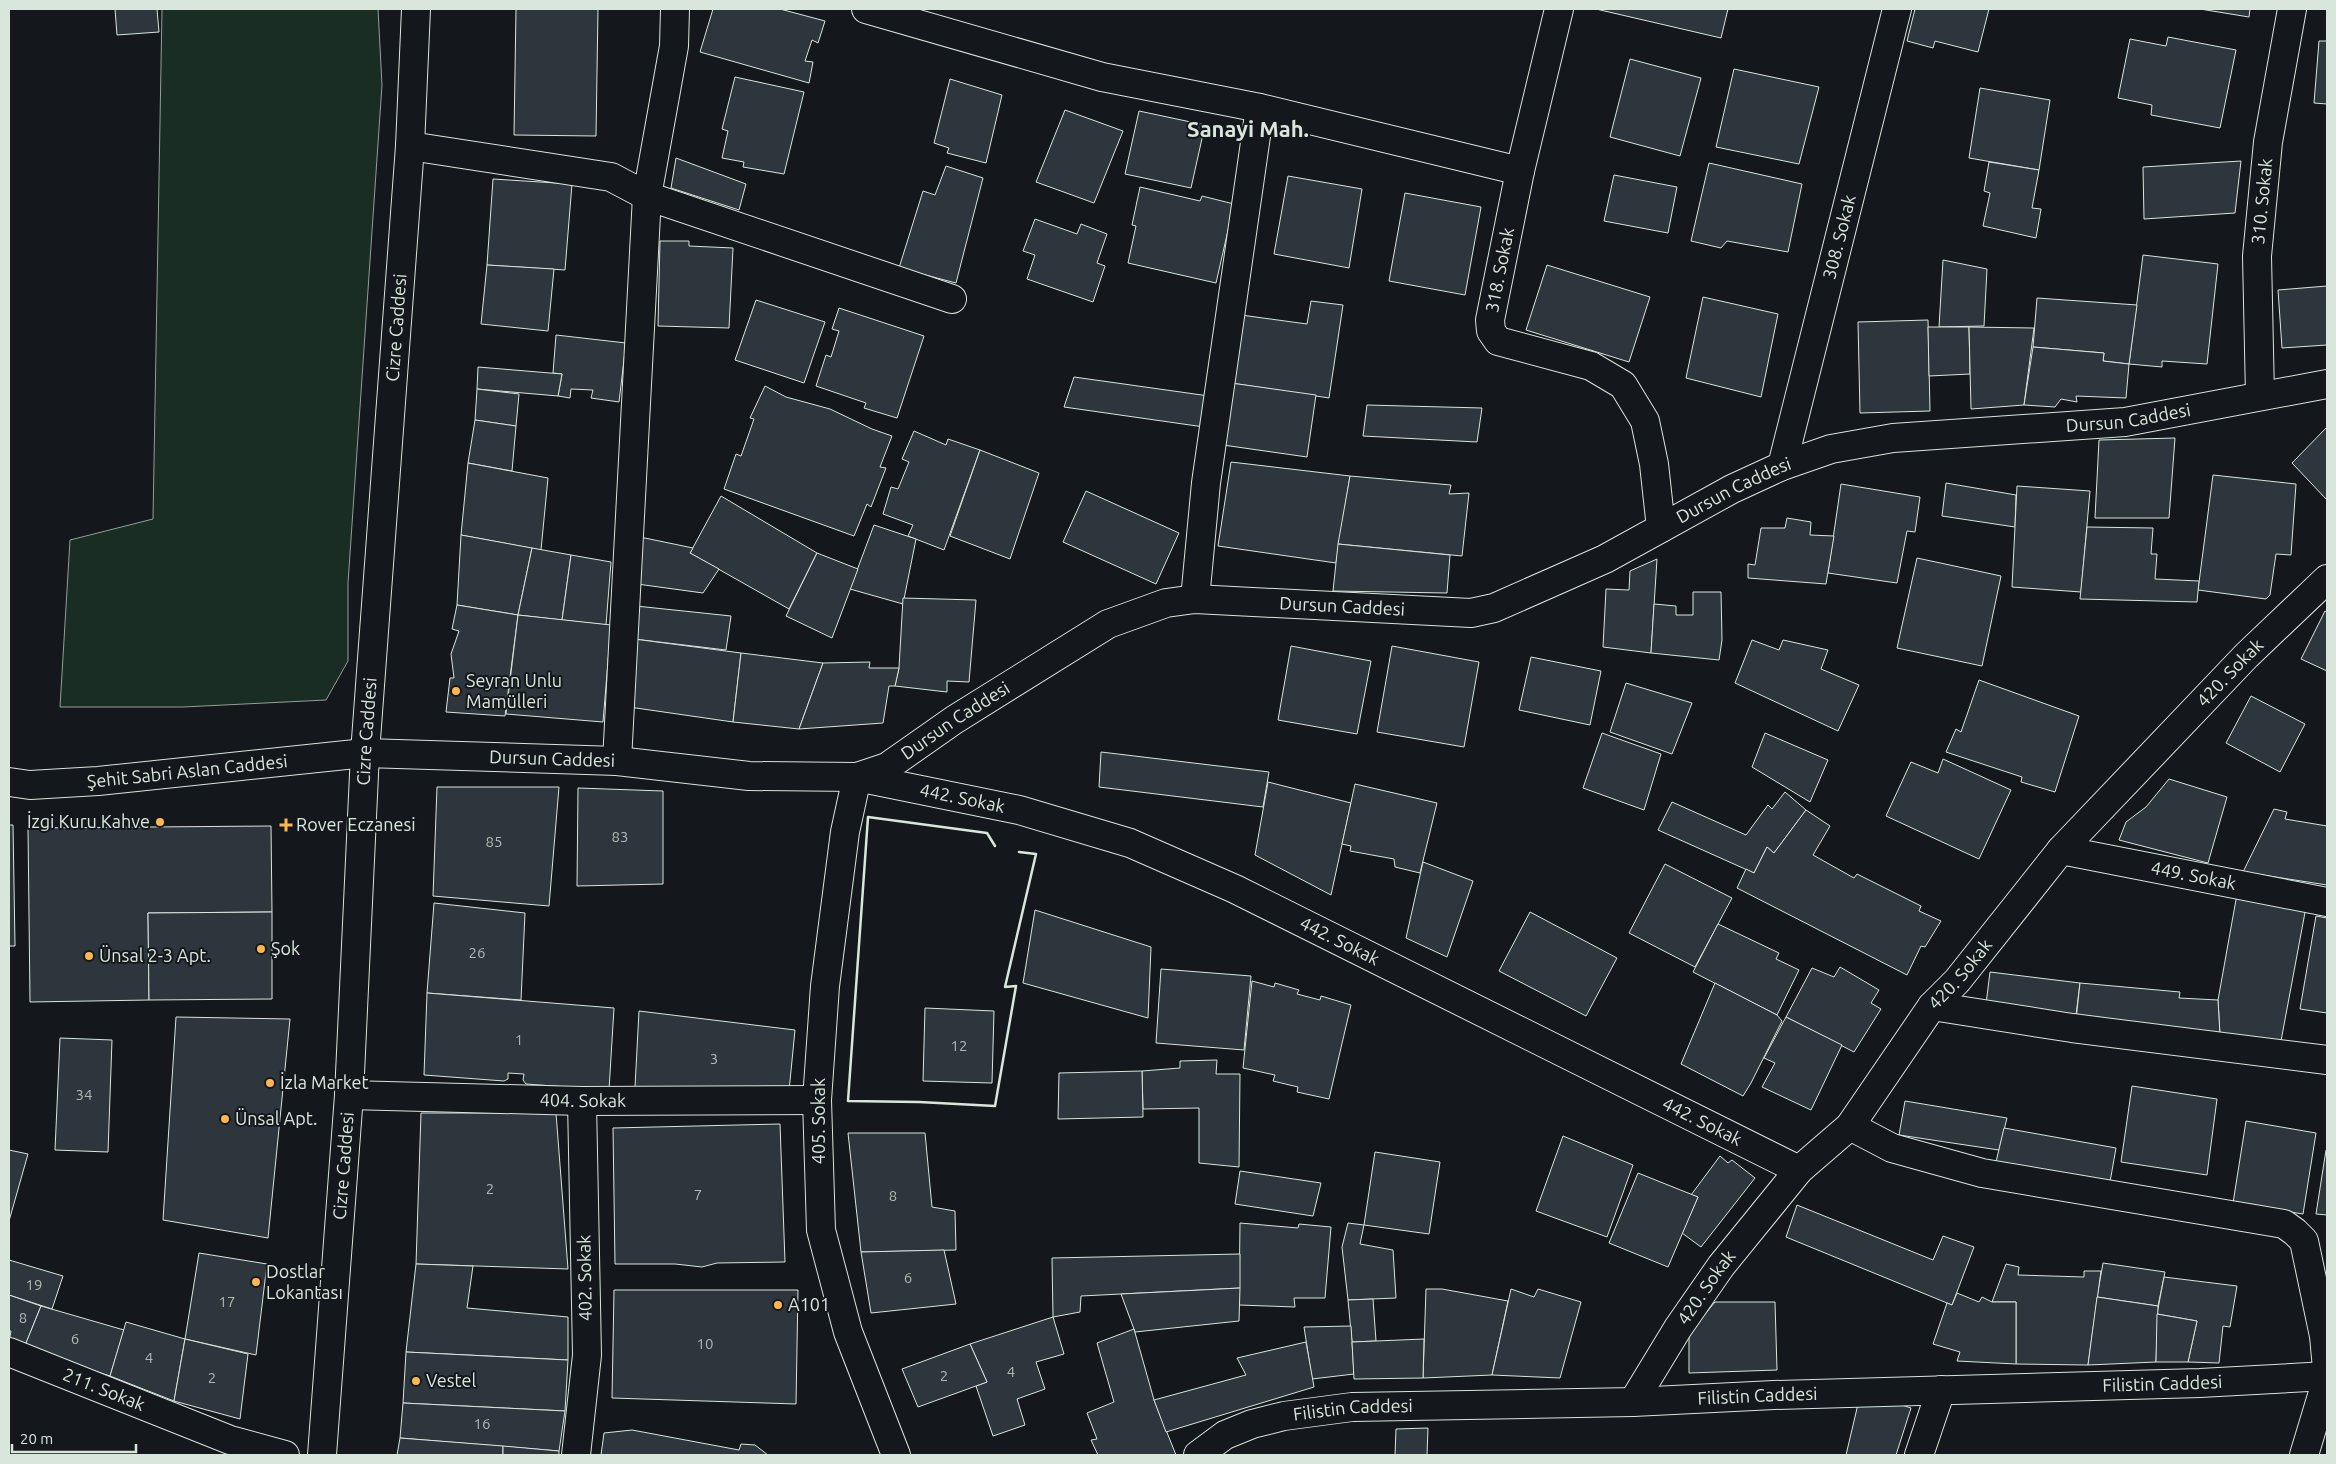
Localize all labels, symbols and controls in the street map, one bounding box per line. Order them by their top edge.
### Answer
district label: Sanayi Mah. [1187,116,1309,141]
street label: 310. Sokak [2247,157,2275,245]
street label: 308. Sokak [1818,193,1859,281]
street label: 318. Sokak [1481,225,1517,314]
street label: Cizre Caddesi [382,273,410,382]
street label: Dursun Caddesi [2065,399,2192,435]
street label: Dursun Caddesi [1673,453,1793,527]
street label: Dursun Caddesi [1279,592,1406,619]
street label: 420. Sokak [2192,634,2267,710]
place label: Seyran Unlu Mamülleri [466,670,562,711]
street label: Cizre Caddesi [352,677,380,786]
street label: Dursun Caddesi [897,677,1013,763]
marker: Seyran Unlu Mamülleri [450,685,462,697]
street label: Dursun Caddesi [489,746,615,770]
street label: Şehit Sabri Aslan Caddesi [86,750,288,791]
street label: 442. Sokak [918,779,1007,816]
place label: İzgi Kuru Kahve [27,811,150,831]
place label: Rover Eczanesi [296,814,416,834]
marker: İzgi Kuru Kahve [154,816,166,828]
marker: Rover Eczanesi [280,819,292,831]
house number: 83 [612,828,628,845]
house number: 85 [486,833,502,850]
street label: 449. Sokak [2149,857,2238,893]
street label: 442. Sokak [1297,912,1383,968]
street label: 420. Sokak [1924,935,1995,1013]
place label: Şok [271,938,300,958]
marker: Şok [255,943,267,955]
house number: 26 [469,944,485,961]
place label: Ünsal 2-3 Apt. [99,945,211,965]
marker: Ünsal 2-3 Apt. [83,950,95,962]
house number: 1 [515,1031,523,1048]
house number: 12 [951,1037,967,1054]
house number: 3 [710,1050,718,1067]
place label: İzla Market [280,1072,369,1092]
marker: İzla Market [264,1077,276,1089]
street label: 405. Sokak [808,1078,828,1164]
house number: 34 [76,1086,92,1103]
street label: 404. Sokak [539,1089,626,1110]
street label: 442. Sokak [1659,1093,1746,1149]
place label: Ünsal Apt. [235,1108,317,1128]
street label: Cizre Caddesi [329,1111,357,1220]
marker: Ünsal Apt. [219,1113,231,1125]
house number: 2 [486,1180,494,1197]
house number: 7 [694,1186,702,1203]
house number: 8 [889,1187,897,1204]
street label: 402. Sokak [573,1235,595,1321]
street label: 420. Sokak [1672,1246,1739,1328]
place label: Dostlar Lokantası [266,1261,343,1302]
house number: 6 [904,1269,912,1286]
house number: 19 [26,1276,42,1293]
marker: Dostlar Lokantası [250,1276,262,1288]
house number: 17 [219,1293,235,1310]
place label: A101 [788,1294,830,1314]
marker: A101 [772,1299,784,1311]
house number: 8 [19,1309,27,1326]
house number: 6 [71,1330,79,1347]
house number: 10 [697,1335,713,1352]
house number: 4 [145,1349,153,1366]
house number: 4 [1007,1363,1015,1380]
street label: 211. Sokak [60,1364,148,1414]
house number: 2 [940,1367,948,1384]
house number: 2 [208,1369,216,1386]
place label: Vestel [426,1370,477,1390]
street label: Filistin Caddesi [2102,1371,2223,1395]
marker: Vestel [410,1375,422,1387]
street label: Filistin Caddesi [1697,1383,1818,1408]
street label: Filistin Caddesi [1292,1395,1413,1424]
house number: 16 [474,1415,490,1432]
scale bar [12,1422,136,1454]
text: 20 m [20,1430,53,1447]

